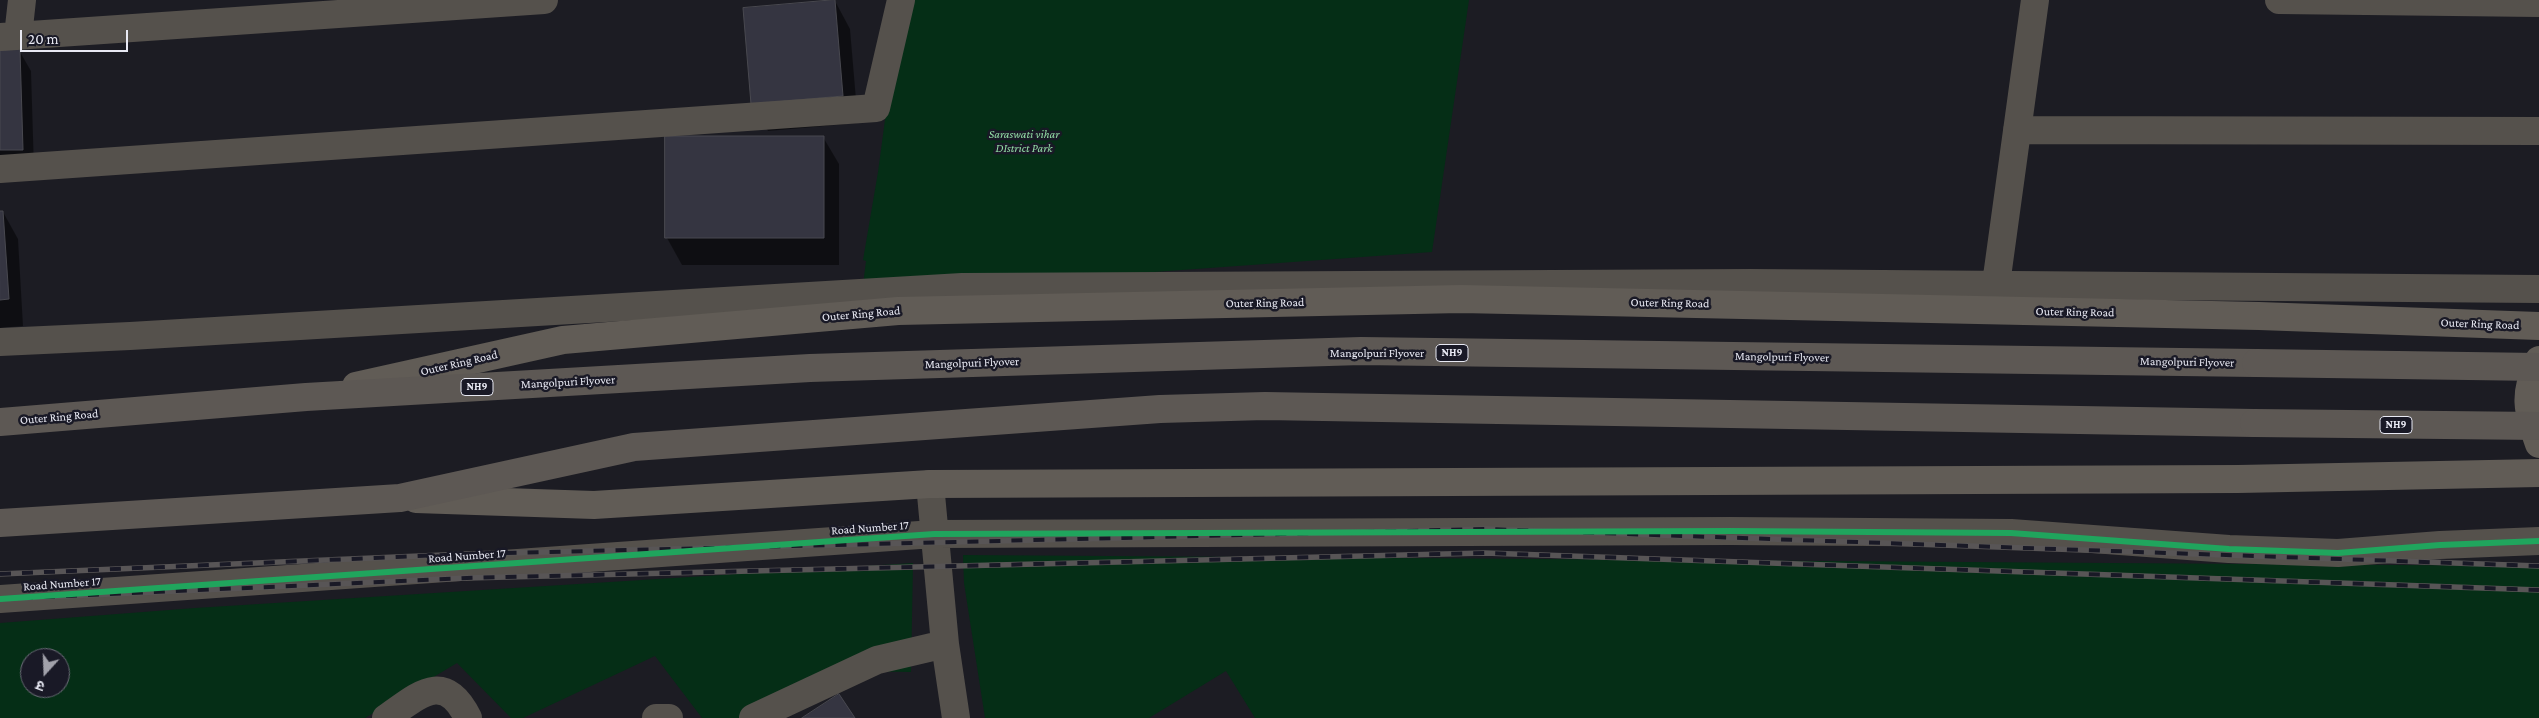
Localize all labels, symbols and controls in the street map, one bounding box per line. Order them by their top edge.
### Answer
scale bar [22,20,130,52]
text: 20 m [28,31,59,47]
park label: Saraswati vihar DIstrict Park [989,127,1059,155]
street label: Outer Ring Road [1226,295,1304,311]
street label: Outer Ring Road [1631,295,1709,311]
street label: Outer Ring Road [821,303,901,325]
street label: Outer Ring Road [2036,304,2114,320]
street label: Outer Ring Road [2440,315,2520,333]
road number: NH9 [1436,344,1468,362]
street label: Mangolpuri Flyover [1330,346,1424,360]
street label: Outer Ring Road [419,347,499,379]
street label: Mangolpuri Flyover [1735,349,1829,365]
street label: Mangolpuri Flyover [925,354,1019,372]
street label: Mangolpuri Flyover [2140,354,2234,370]
street label: Mangolpuri Flyover [520,372,616,392]
road number: NH9 [461,378,493,396]
street label: Outer Ring Road [19,406,99,428]
road number: NH9 [2380,416,2412,434]
street label: Road Number 17 [831,518,909,538]
street label: Road Number 17 [428,546,506,566]
street label: Road Number 17 [23,574,101,594]
north arrow [20,648,70,698]
text: उ [34,677,47,695]

